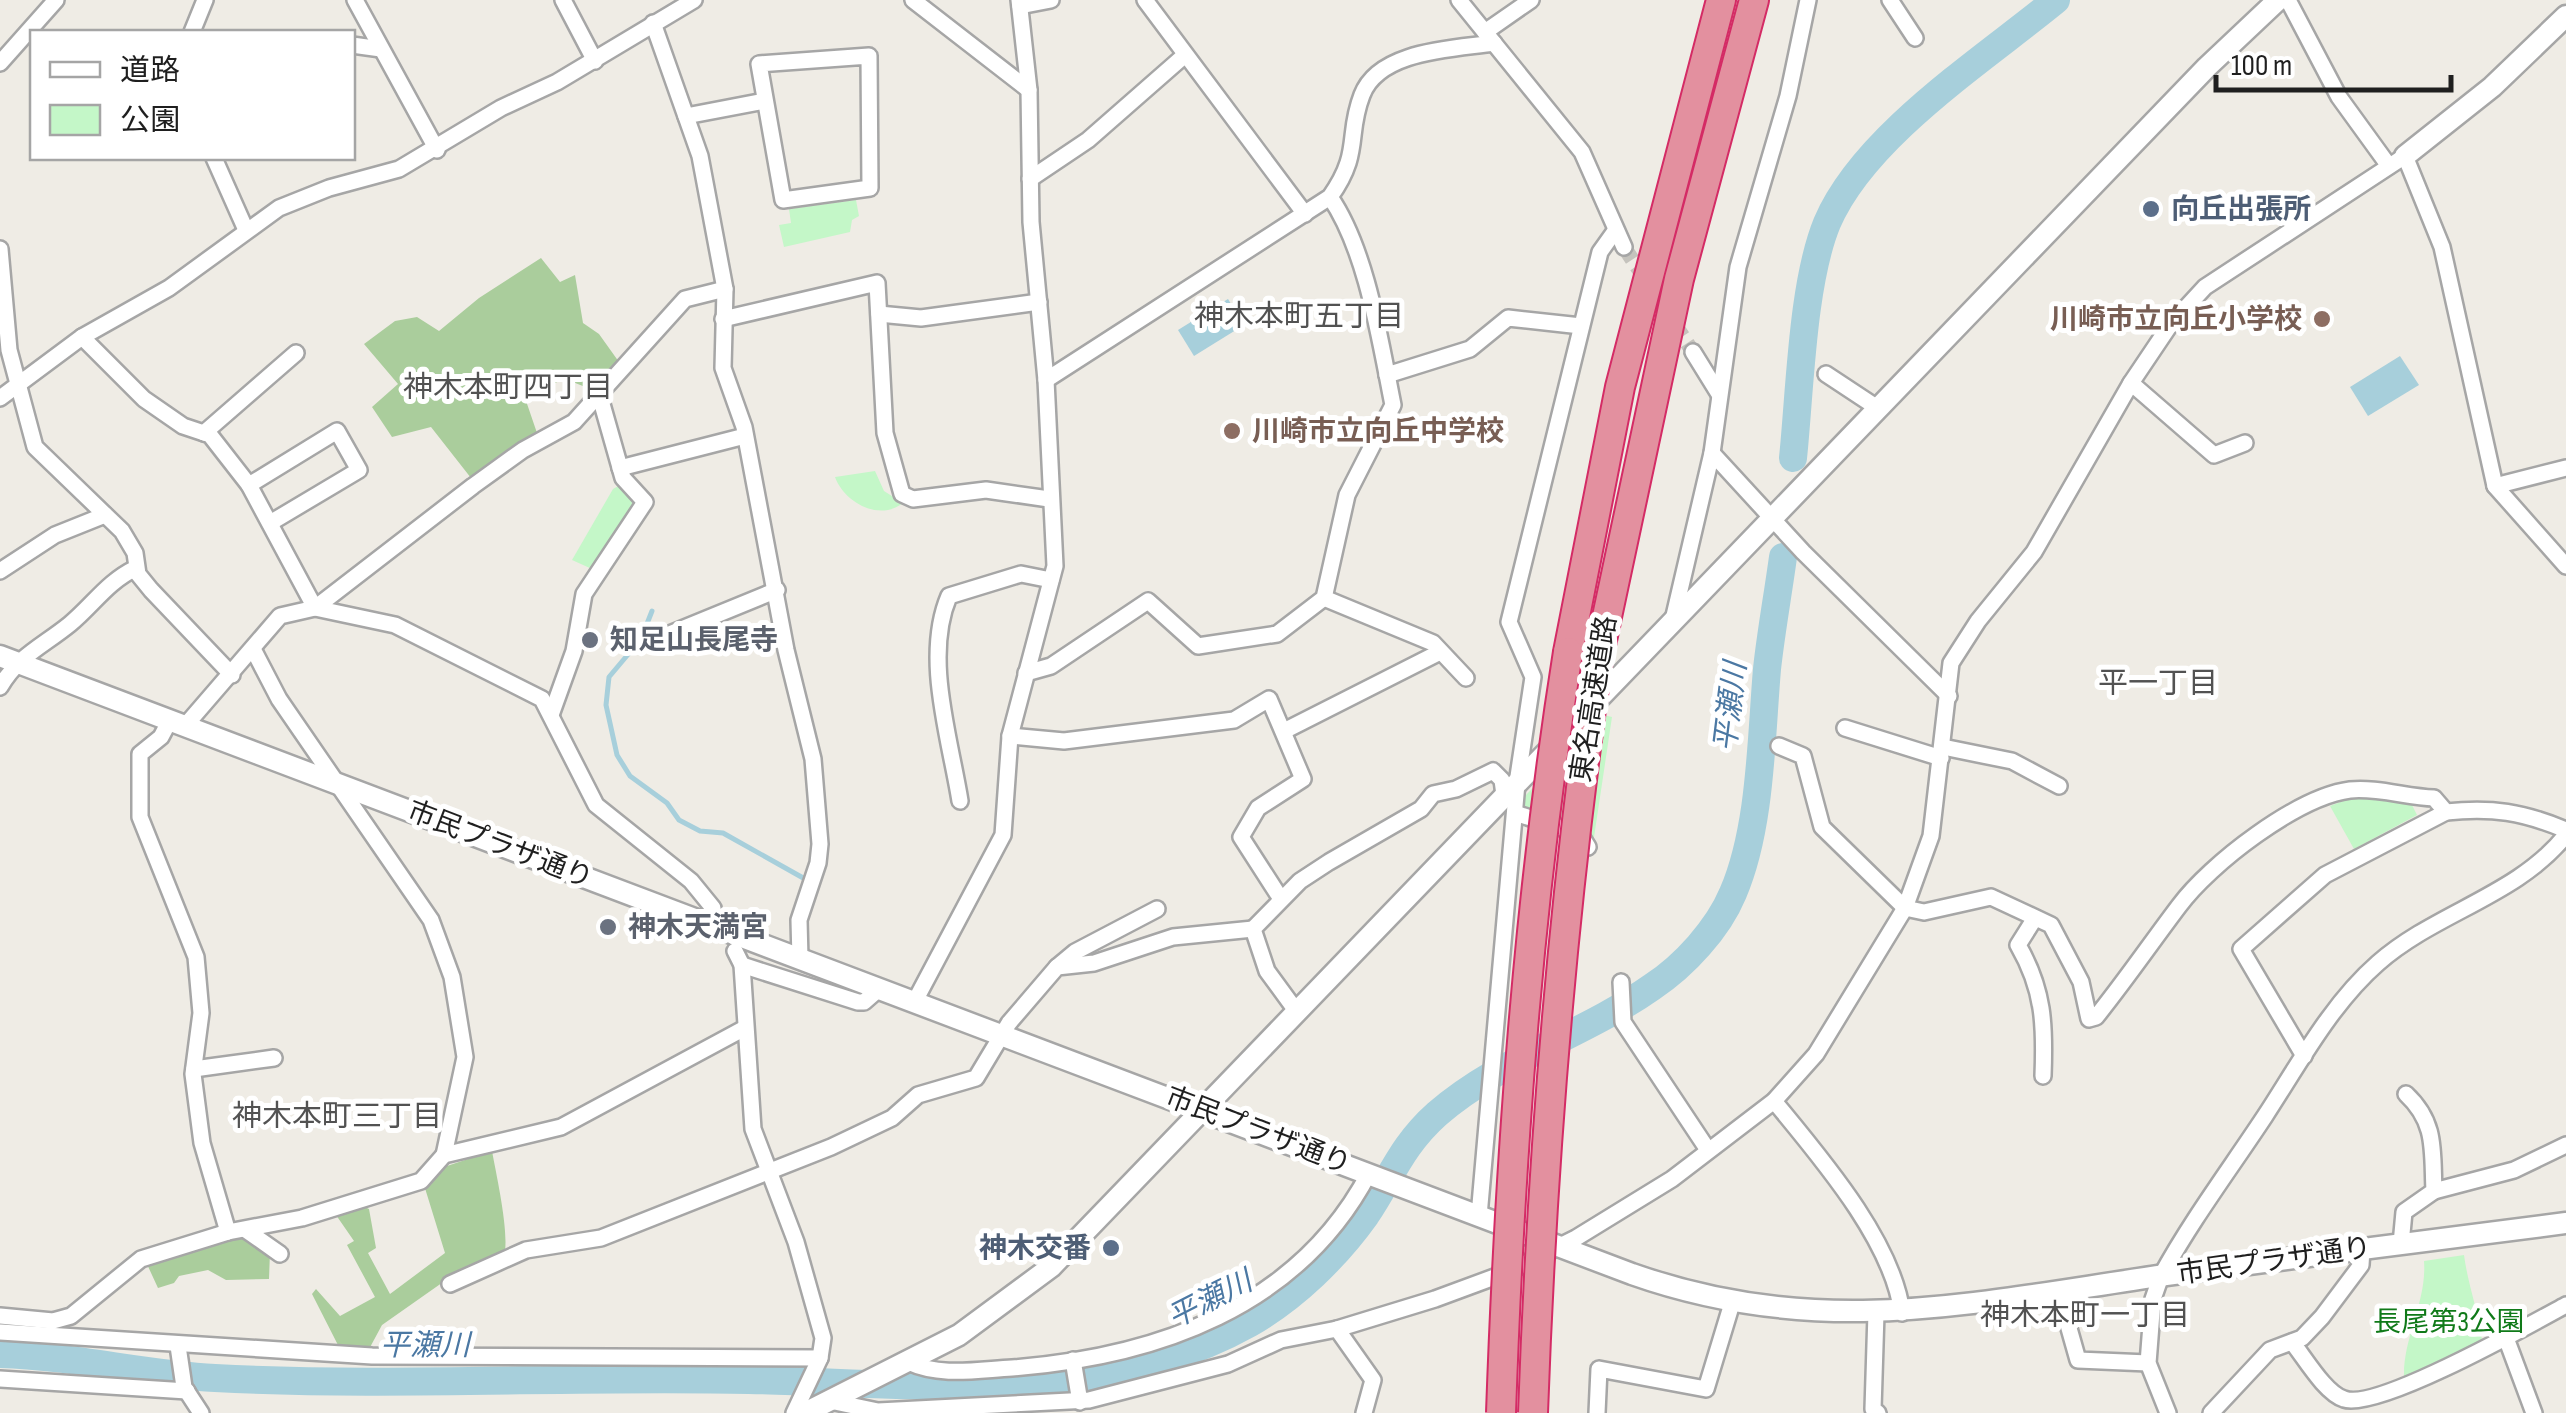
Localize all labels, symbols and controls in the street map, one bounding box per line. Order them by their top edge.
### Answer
legend [30,30,355,160]
scale bar [2216,30,2451,92]
text: 100 m [2231,48,2292,84]
text: 道路 [120,53,180,89]
text: 公園 [120,103,180,139]
place label: 向丘出張所 [2171,193,2311,226]
marker: 向丘出張所 [2140,198,2162,220]
district label: 神木本町五丁目 [1194,299,1404,335]
place label: 川崎市立向丘小学校 [2050,303,2302,336]
marker: 川崎市立向丘小学校 [2311,308,2333,330]
district label: 神木本町四丁目 [403,370,613,406]
place label: 川崎市立向丘中学校 [1252,415,1504,448]
marker: 川崎市立向丘中学校 [1221,420,1243,442]
street label: 東名高速道路 [1565,613,1623,785]
place label: 知足山長尾寺 [610,624,778,657]
marker: 知足山長尾寺 [579,629,601,651]
water label: 平瀬川 [1708,657,1755,754]
district label: 平一丁目 [2098,666,2218,702]
street label: 市民プラザ通り [403,794,597,896]
place label: 神木天満宮 [628,911,768,944]
marker: 神木天満宮 [597,916,619,938]
street label: 市民プラザ通り [1161,1080,1355,1182]
district label: 神木本町三丁目 [232,1099,442,1135]
street label: 市民プラザ通り [2175,1231,2373,1291]
place label: 神木交番 [979,1232,1091,1265]
marker: 神木交番 [1100,1237,1122,1259]
water label: 平瀬川 [1162,1262,1261,1336]
district label: 神木本町一丁目 [1980,1298,2190,1334]
park label: 長尾第3公園 [2373,1306,2525,1339]
water label: 平瀬川 [380,1328,473,1364]

